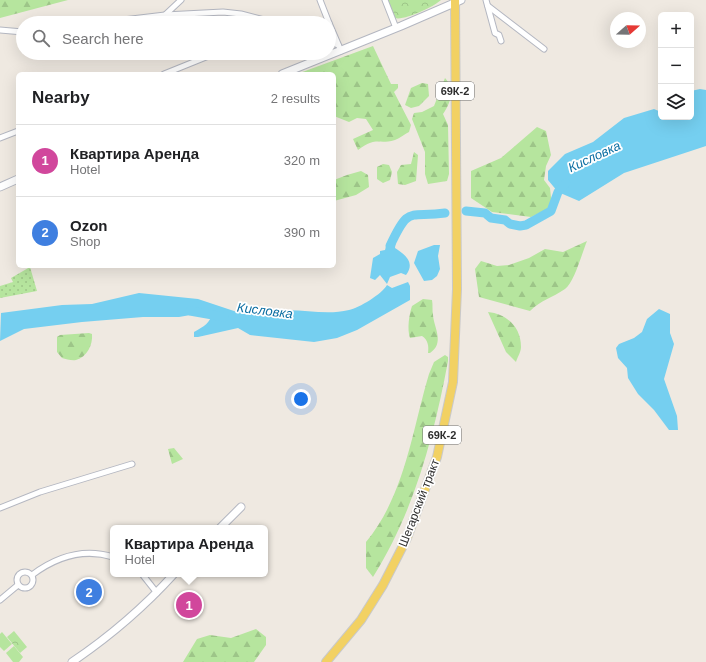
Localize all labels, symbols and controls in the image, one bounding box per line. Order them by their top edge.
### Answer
north arrow [610,12,646,48]
map controls [658,12,694,120]
button: + [658,12,694,48]
search box [16,16,336,60]
icon: search [30,27,52,49]
text: Search here [62,30,144,47]
button: − [658,48,694,84]
road number: 69К-2 [436,82,474,100]
button: layers [658,84,694,120]
text: Nearby [32,88,90,107]
text: 2 results [271,91,320,106]
water label: Кисловка [566,138,623,175]
text: Квартира Аренда [70,145,199,162]
text: 1 [41,153,49,168]
text: 320 m [284,153,320,168]
text: Hotel [70,162,100,177]
text: Ozon [70,217,108,234]
text: 2 [41,225,49,240]
text: 390 m [284,225,320,240]
text: Shop [70,234,100,249]
water label: Кисловка [236,300,294,321]
your location [291,389,311,409]
road number: 69К-2 [423,426,461,444]
street label: Шегарский тракт [396,457,442,549]
popup [110,525,268,577]
text: Квартира Аренда [125,535,254,552]
text: Hotel [125,552,155,567]
pin: 2 [76,577,102,607]
pin: 1 [176,590,202,620]

